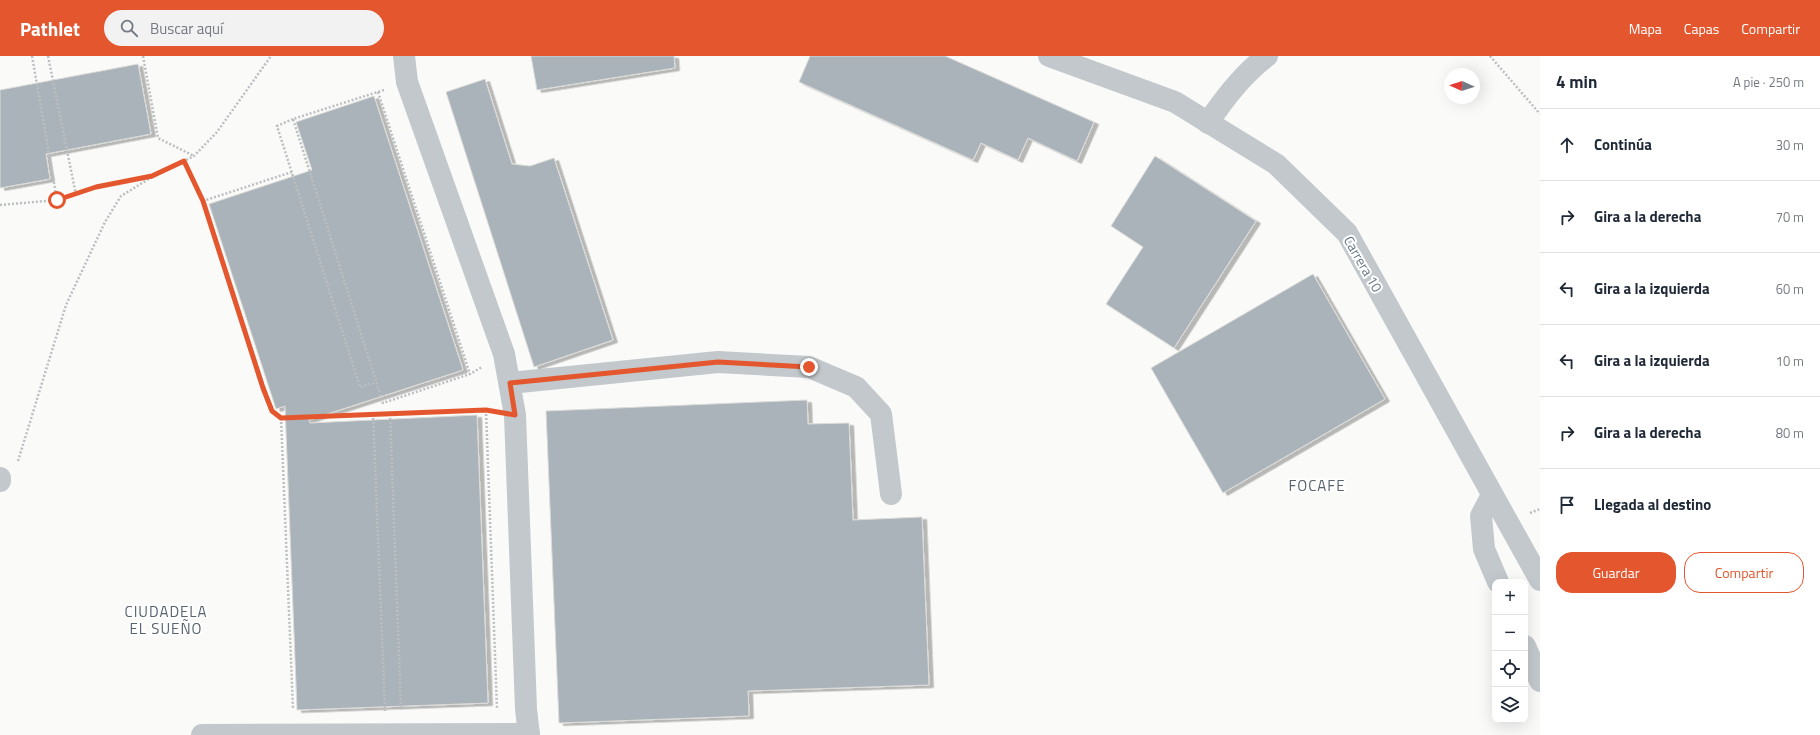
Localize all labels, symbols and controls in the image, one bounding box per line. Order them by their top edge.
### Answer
search box [104,10,384,46]
text: Pathlet [20,14,80,43]
icon: search [118,17,140,39]
text: Buscar aquí [150,17,223,40]
text: Mapa [1629,18,1662,39]
text: Capas [1684,18,1719,39]
text: Compartir [1741,18,1800,39]
north arrow [1444,68,1480,104]
text: 4 min [1556,69,1597,95]
text: A pie · 250 m [1733,72,1804,92]
text: Continúa [1594,133,1652,156]
icon: ahead [1556,134,1578,156]
text: 30 m [1776,135,1804,155]
route start [48,191,66,209]
text: Gira a la derecha [1594,205,1701,228]
icon: right [1556,206,1578,228]
text: 70 m [1776,207,1804,227]
street label: Carrera 10 [1339,232,1388,296]
text: Gira a la izquierda [1594,277,1710,300]
icon: left [1556,278,1578,300]
text: 60 m [1776,279,1804,299]
text: Gira a la izquierda [1594,349,1710,372]
icon: left [1556,350,1578,372]
text: 10 m [1776,351,1804,371]
route end [800,358,818,376]
text: Gira a la derecha [1594,421,1701,444]
icon: right [1556,422,1578,444]
text: 80 m [1776,423,1804,443]
district label: FOCAFE [1289,474,1345,497]
text: Llegada al destino [1594,493,1711,516]
icon: arrive [1556,494,1578,516]
button: Guardar [1556,552,1676,593]
button: Compartir [1684,552,1804,593]
map controls [1492,579,1528,723]
button: + [1492,579,1528,615]
district label: CIUDADELA EL SUEÑO [124,600,208,640]
button: − [1492,615,1528,651]
button: locate [1492,651,1528,687]
button: layers [1492,687,1528,723]

